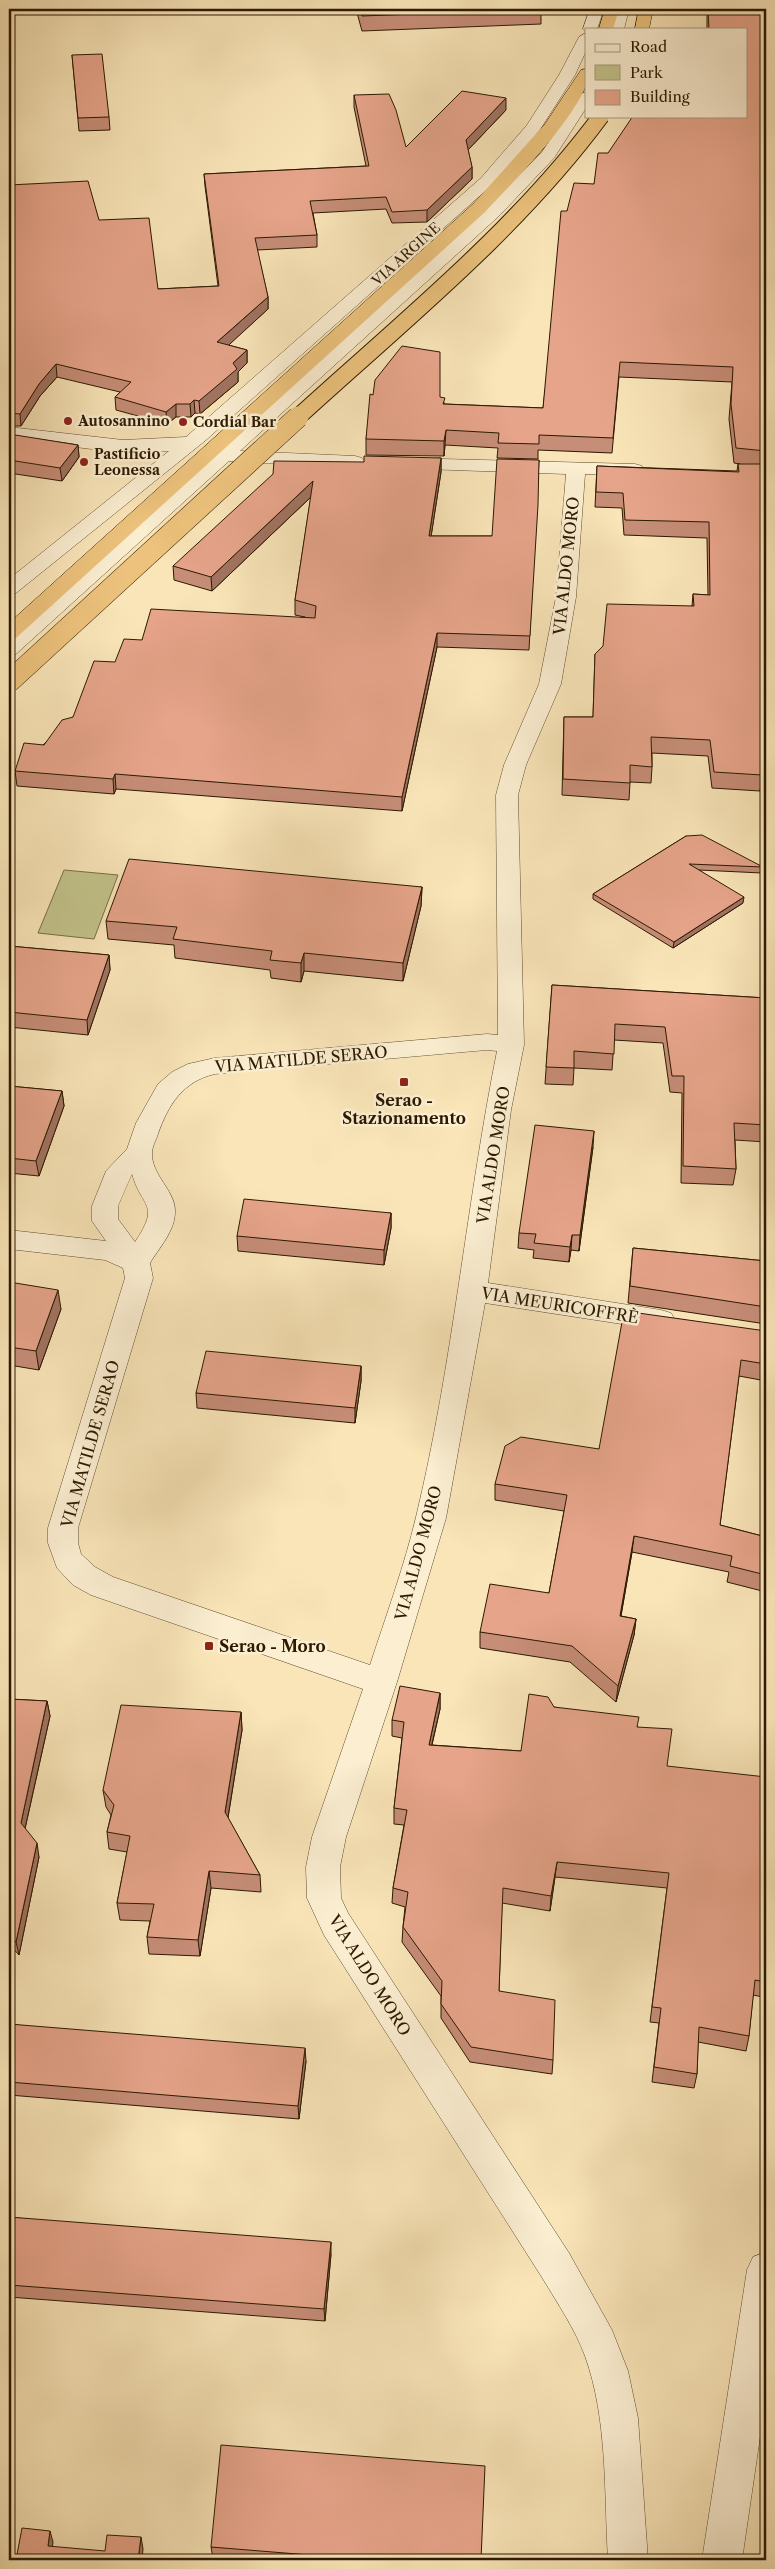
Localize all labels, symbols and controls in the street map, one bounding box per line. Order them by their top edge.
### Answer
legend [585,28,748,118]
text: Road [630,37,667,56]
text: Park [630,63,664,82]
text: Building [630,87,690,106]
street label: VIA ARGINE [367,218,444,290]
place label: Autosannino [77,412,170,430]
place label: Cordial Bar [193,413,276,431]
marker: Autosannino [62,415,74,427]
marker: Cordial Bar [177,416,189,428]
place label: Pastificio Leonessa [94,445,161,479]
marker: Pastificio Leonessa [78,456,90,468]
street label: VIA ALDO MORO [549,496,583,637]
street label: VIA MATILDE SERAO [213,1041,388,1077]
marker: Serao - Stazionamento [398,1076,410,1088]
street label: VIA ALDO MORO [472,1085,514,1226]
place label: Serao - Stazionamento [342,1090,466,1128]
street label: VIA MEURICOFFRÈ [479,1283,640,1327]
street label: VIA MATILDE SERAO [56,1358,124,1531]
street label: VIA ALDO MORO [390,1483,446,1624]
place label: Serao - Moro [219,1636,326,1656]
marker: Serao - Moro [203,1640,215,1652]
street label: VIA ALDO MORO [324,1910,415,2039]

